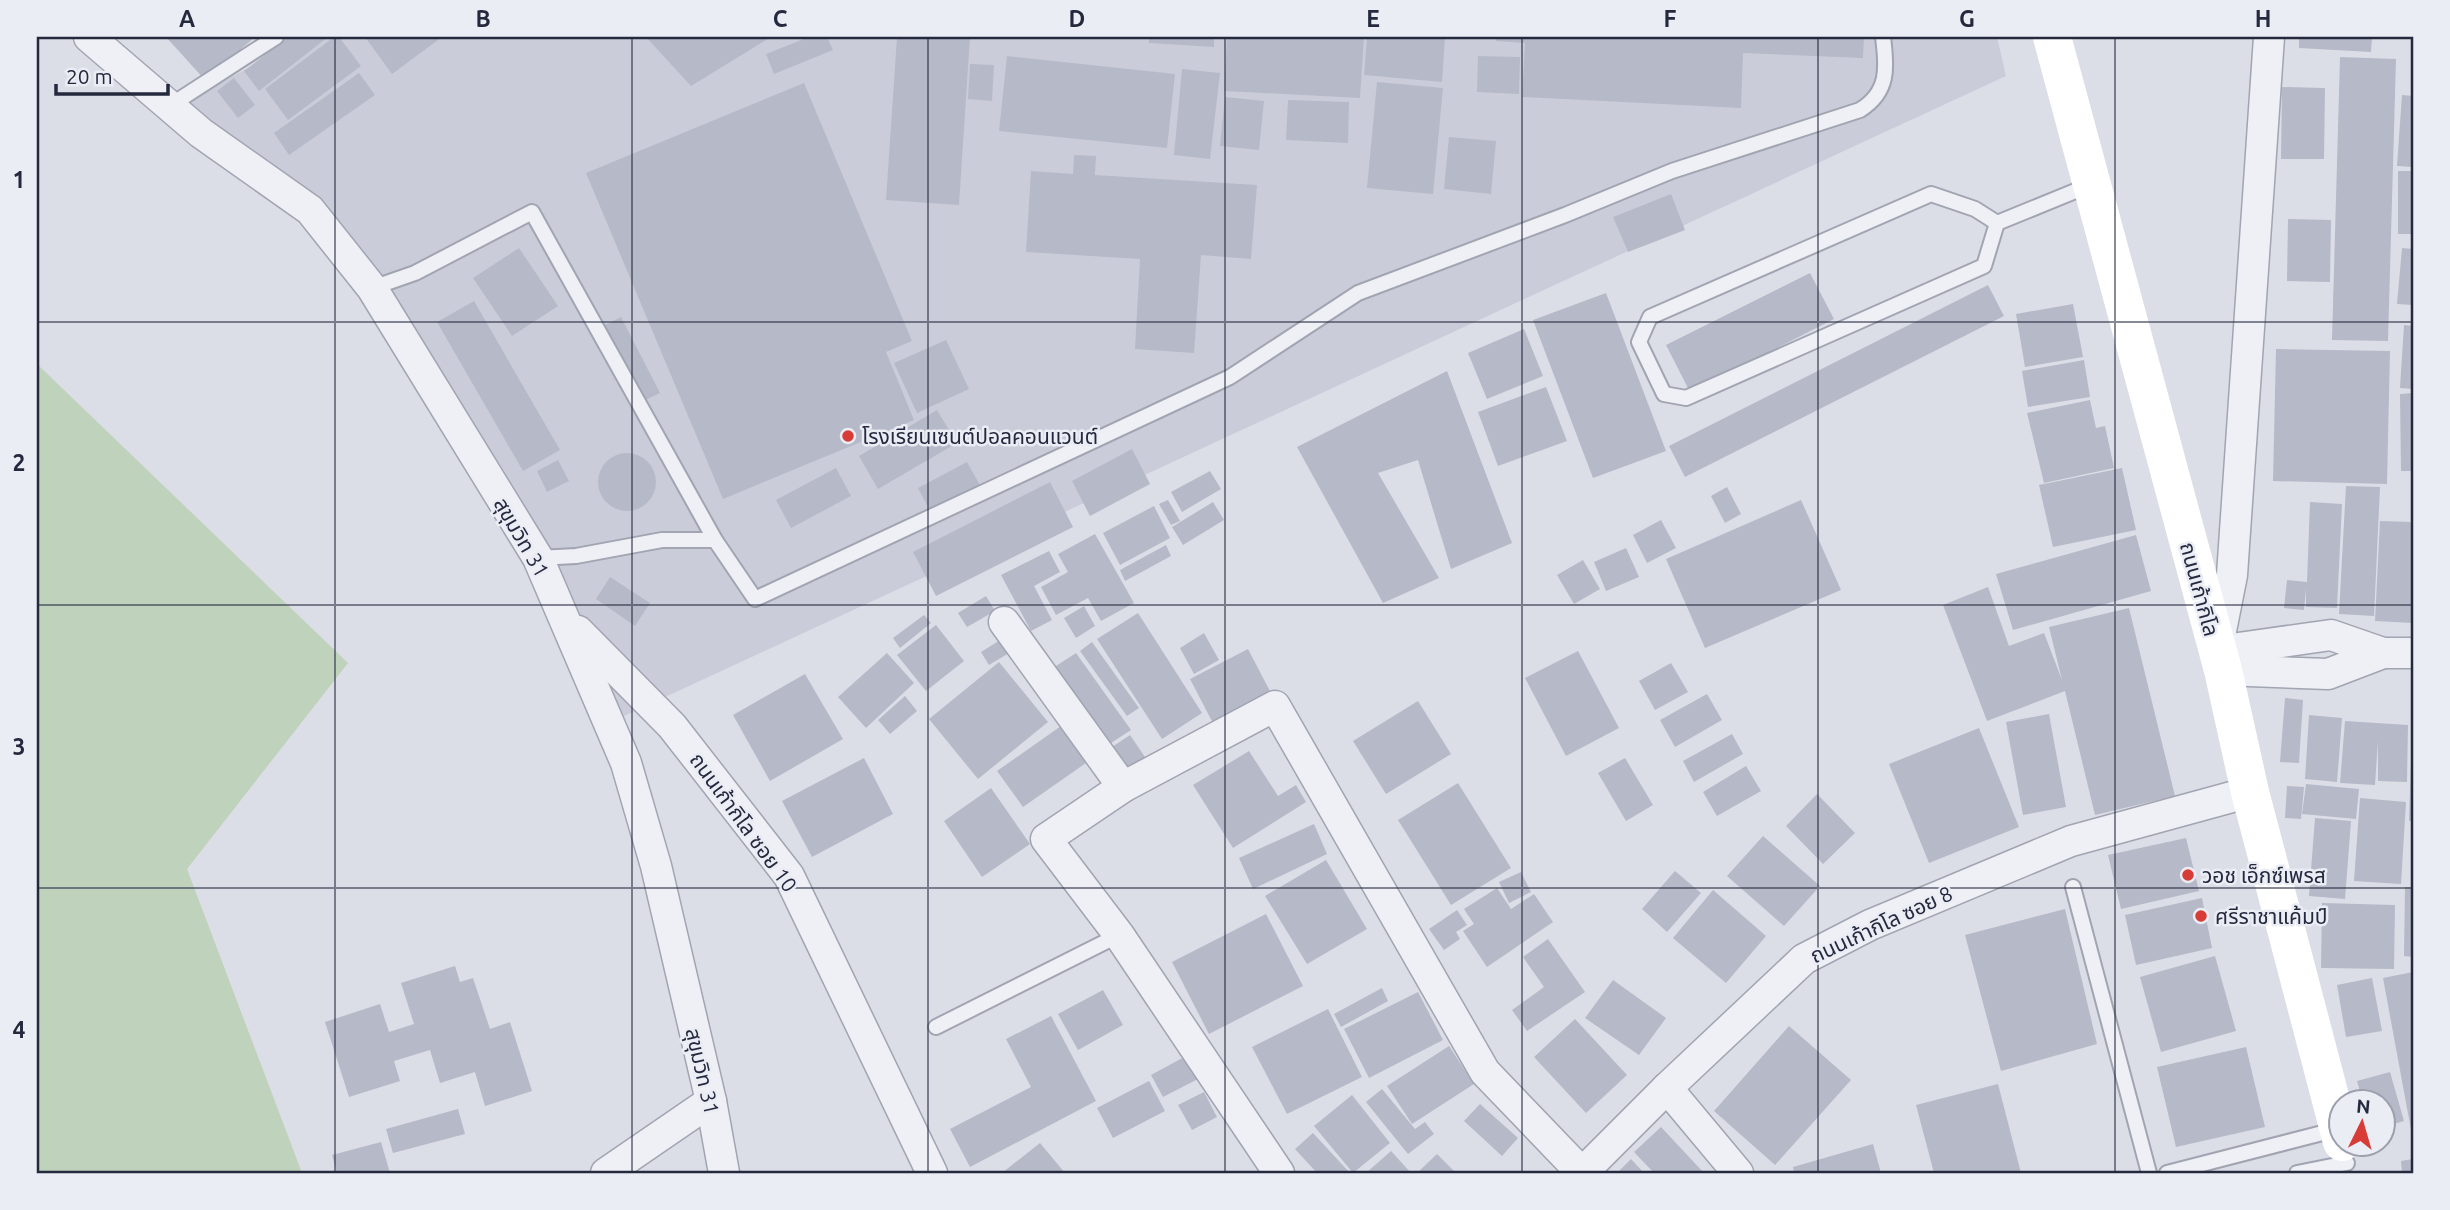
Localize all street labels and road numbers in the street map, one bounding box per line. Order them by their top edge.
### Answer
street label: สุขุมวิท 31 [488,493,554,582]
street label: ถนนเก้ากิโล [2176,539,2224,639]
street label: ถนนเก้ากิโล ซอย 10 [685,748,803,896]
street label: ถนนเก้ากิโล ซอย 8 [1806,881,1956,967]
street label: สุขุมวิท 31 [679,1025,725,1117]

